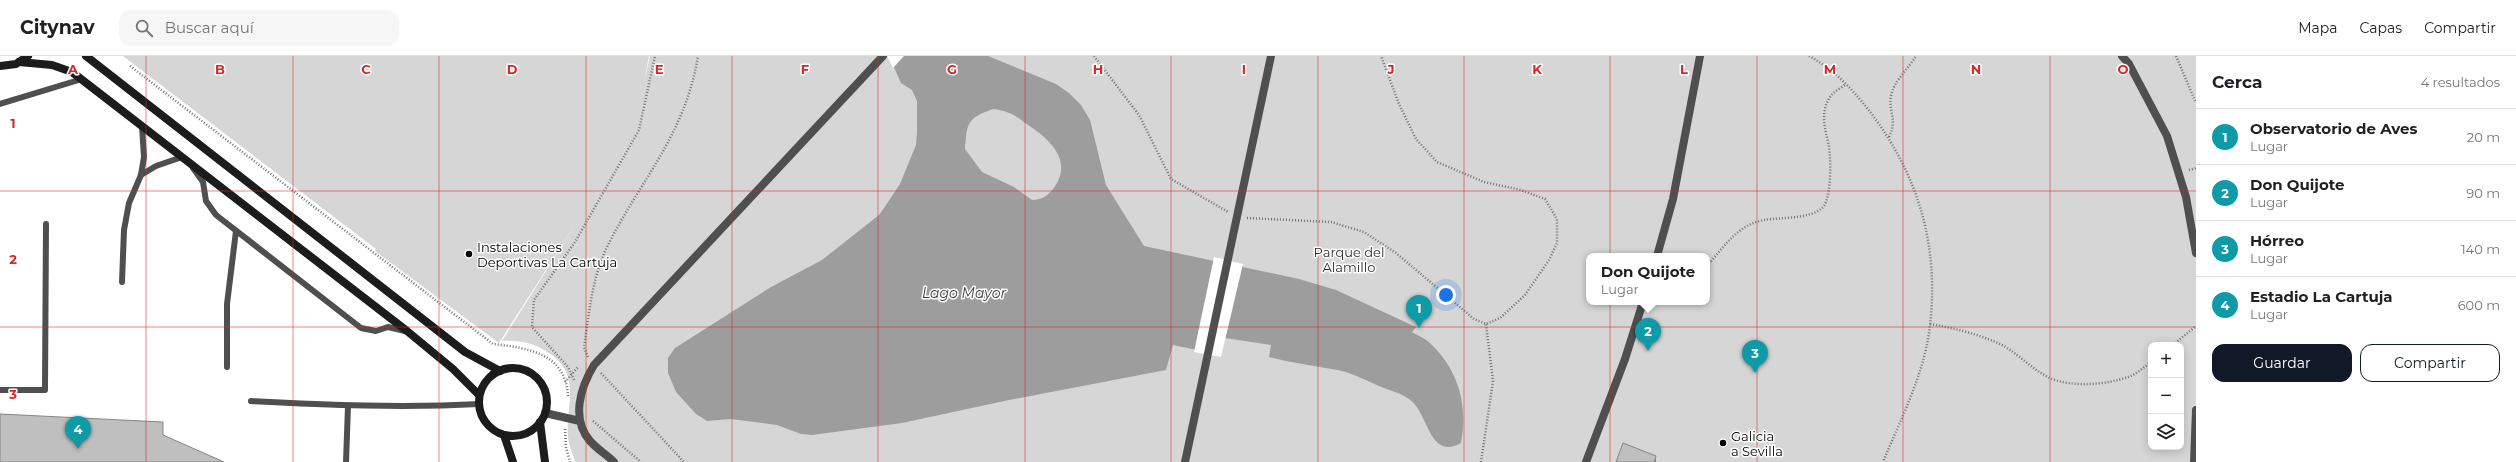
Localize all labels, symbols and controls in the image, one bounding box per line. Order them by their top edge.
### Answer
search box [119,10,399,46]
text: Citynav [20,16,95,39]
icon: search [133,17,155,39]
text: Buscar aquí [165,18,254,37]
text: Mapa [2298,19,2338,37]
text: Capas [2360,19,2402,37]
text: Compartir [2424,19,2496,37]
text: A [67,61,79,77]
text: B [215,61,225,77]
text: C [361,61,371,77]
text: D [507,61,518,77]
text: E [655,61,664,77]
text: F [801,61,809,77]
text: G [947,61,957,77]
text: H [1093,61,1103,77]
text: I [1242,61,1246,77]
text: J [1386,61,1395,77]
text: K [1532,61,1542,77]
text: L [1680,61,1688,77]
text: M [1824,61,1836,77]
text: N [1971,61,1981,77]
text: O [2118,61,2129,77]
text: Cerca [2212,72,2262,92]
text: 4 resultados [2421,74,2500,90]
text: 1 [10,115,16,131]
text: Observatorio de Aves [2250,119,2417,138]
text: 1 [2222,129,2228,145]
text: 20 m [2467,129,2500,145]
text: Lugar [2250,138,2288,154]
text: Don Quijote [2250,175,2344,194]
text: 2 [2221,185,2229,201]
text: 90 m [2466,185,2500,201]
text: Lugar [2250,194,2288,210]
text: Hórreo [2250,231,2304,250]
place label: Instalaciones Deportivas La Cartuja [477,239,617,270]
text: 3 [2221,241,2229,257]
text: 140 m [2461,241,2500,257]
park label: Parque del Alamillo [1314,244,1384,275]
marker: Instalaciones Deportivas La Cartuja [464,249,474,259]
text: Lugar [2250,250,2288,266]
text: 2 [9,251,17,267]
popup [1586,253,1710,305]
text: Don Quijote [1601,262,1695,281]
text: Lugar [1601,281,1639,297]
water label: Lago Mayor [922,284,1006,302]
your location [1436,285,1456,305]
text: Estadio La Cartuja [2250,287,2393,306]
pin: 1 [1406,295,1432,328]
text: 4 [2221,297,2229,313]
text: 600 m [2458,297,2500,313]
text: Lugar [2250,306,2288,322]
pin: 2 [1635,318,1661,351]
pin: 3 [1742,340,1768,373]
map controls [2148,342,2184,450]
button: + [2148,342,2184,378]
button: Guardar [2212,344,2352,382]
button: Compartir [2360,344,2500,382]
button: − [2148,378,2184,414]
text: 3 [8,386,17,402]
button: layers [2148,414,2184,450]
pin: 4 [65,416,91,449]
place label: Galicia a Sevilla [1731,428,1783,459]
marker: Galicia a Sevilla [1718,438,1728,448]

